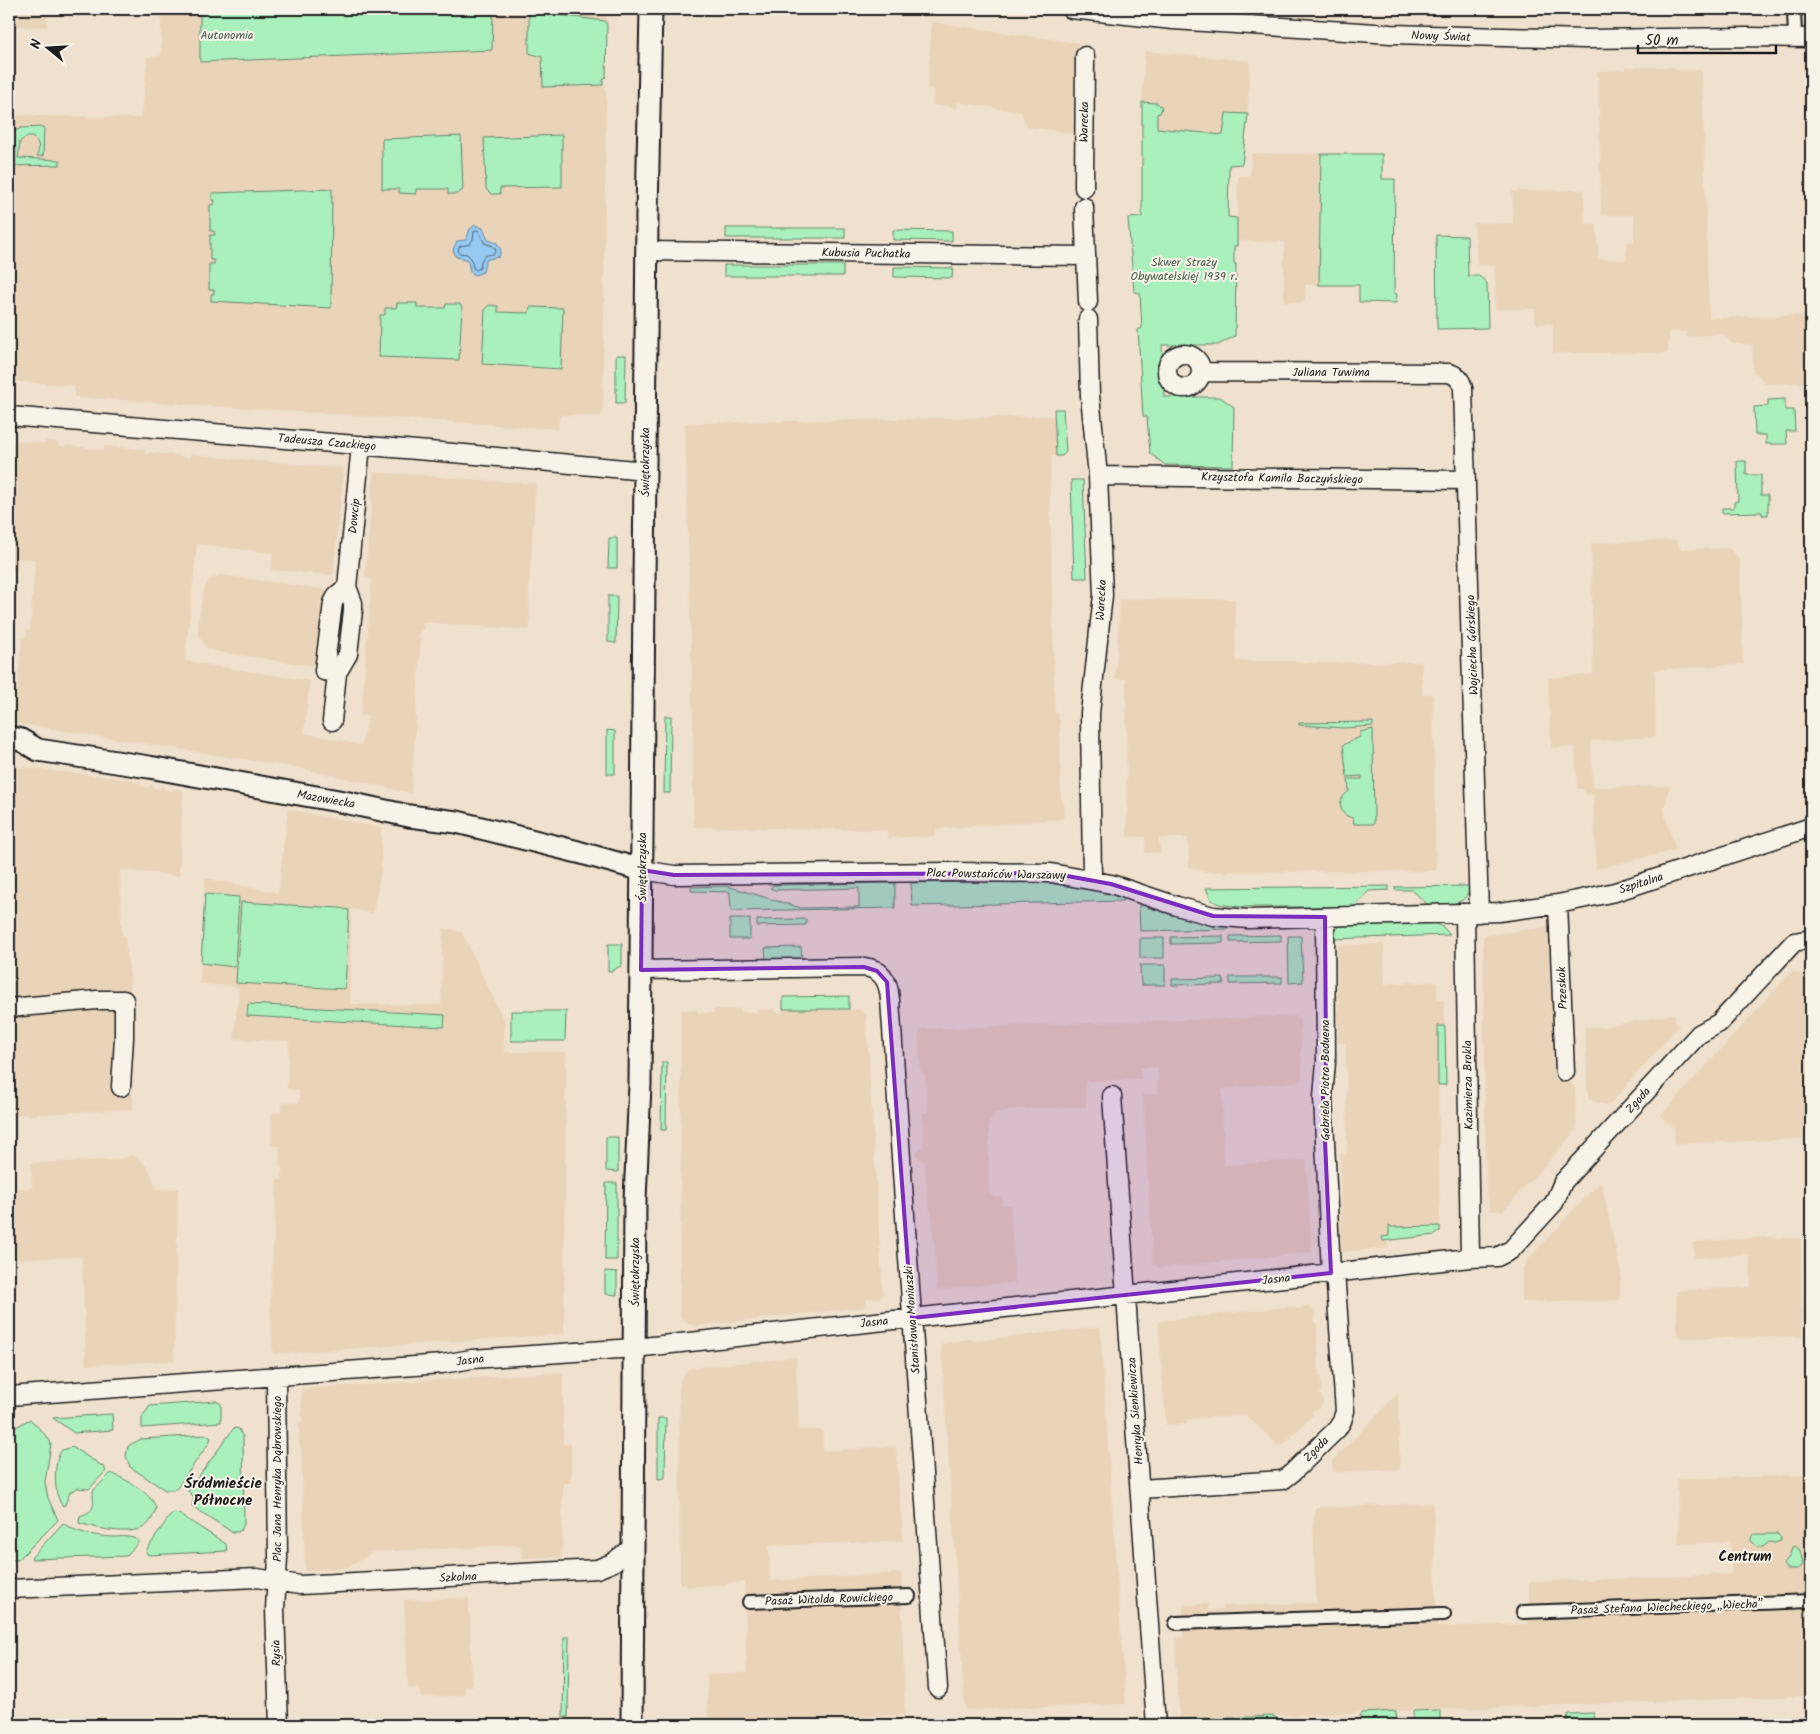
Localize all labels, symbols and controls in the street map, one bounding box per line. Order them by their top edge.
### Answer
north arrow [22,22,72,72]
scale bar [1638,22,1775,54]
park label: Autonomia [200,26,254,45]
street label: Nowy Świat [1411,26,1471,47]
text: 50 m [1645,29,1679,53]
text: N [25,37,48,52]
street label: Warecka [1075,101,1094,143]
street label: Kubusia Puchatka [821,243,911,264]
park label: Skwer Straży Obywatelskiej 1939 r. [1131,253,1238,286]
street label: Juliana Tuwima [1292,363,1370,382]
street label: Świętokrzyska [636,427,655,497]
street label: Tadeusza Czackiego [277,429,377,456]
street label: Krzysztofa Kamila Baczyńskiego [1201,468,1363,489]
street label: Dowcip [343,497,366,535]
street label: Warecka [1091,579,1112,621]
street label: Wojciecha Górskiego [1461,594,1484,696]
street label: Mazowiecka [295,785,357,814]
street label: Świętokrzyska [633,832,652,902]
street label: Plac Powstańców Warszawy [926,864,1066,885]
street label: Szpitalna [1617,867,1666,900]
street label: Przeskok [1552,966,1573,1010]
street label: Gabriela Piotra Boduena [1316,1019,1335,1141]
street label: Kazimierza Brokla [1458,1040,1479,1130]
street label: Zgoda [1621,1082,1656,1118]
street label: Świętokrzyska [626,1237,645,1307]
street label: Stanisława Moniuszki [899,1264,926,1375]
street label: Jasna [1261,1269,1292,1290]
street label: Jasna [859,1312,890,1333]
street label: Jasna [455,1349,486,1372]
street label: Henryka Sienkiewicza [1122,1356,1149,1465]
street label: Plac Jana Henryka Dąbrowskiego [268,1396,287,1562]
street label: Zgoda [1299,1432,1334,1467]
district label: Śródmieście Północne [184,1472,262,1513]
district label: Centrum [1719,1546,1772,1568]
street label: Szkolna [439,1567,478,1588]
street label: Pasaż Witolda Rowickiego [765,1588,893,1611]
street label: Pasaż Stefana Wiecheckiego „Wiecha” [1570,1595,1764,1620]
street label: Rysia [267,1639,286,1666]

